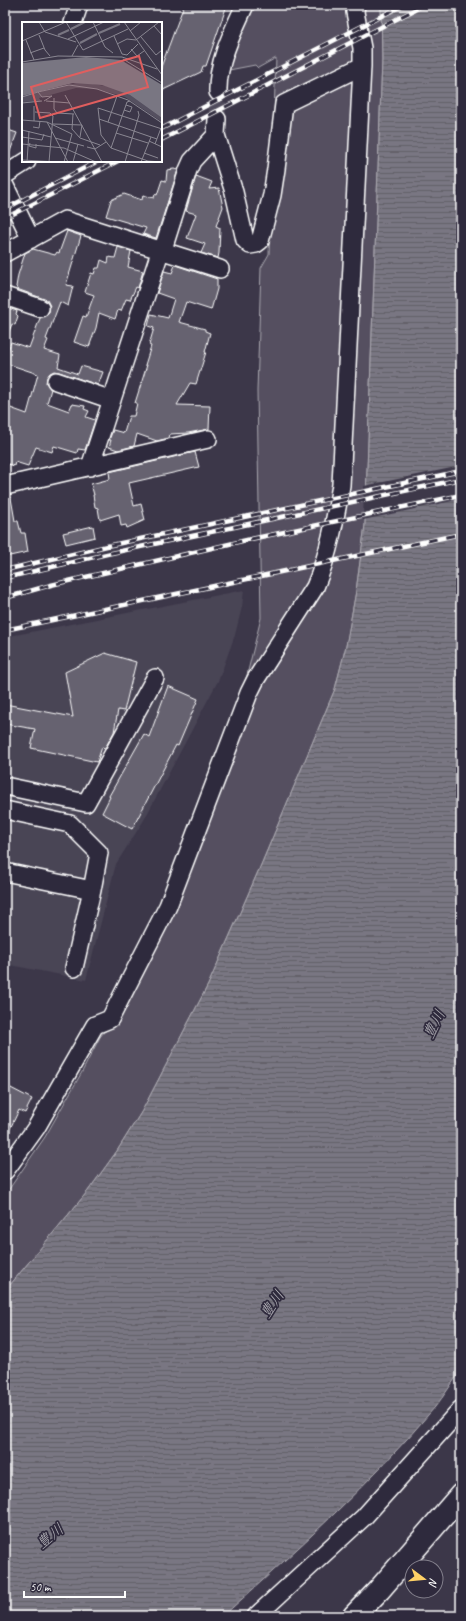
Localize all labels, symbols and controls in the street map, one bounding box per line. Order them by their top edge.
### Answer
inset map [22,22,162,162]
water label: 豊川 [419,1007,450,1042]
water label: 豊川 [256,1287,289,1322]
water label: 豊川 [33,1520,68,1553]
north arrow [404,1559,444,1599]
scale bar [24,1573,125,1599]
text: N [425,1577,441,1589]
text: 50 m [30,1579,52,1595]

